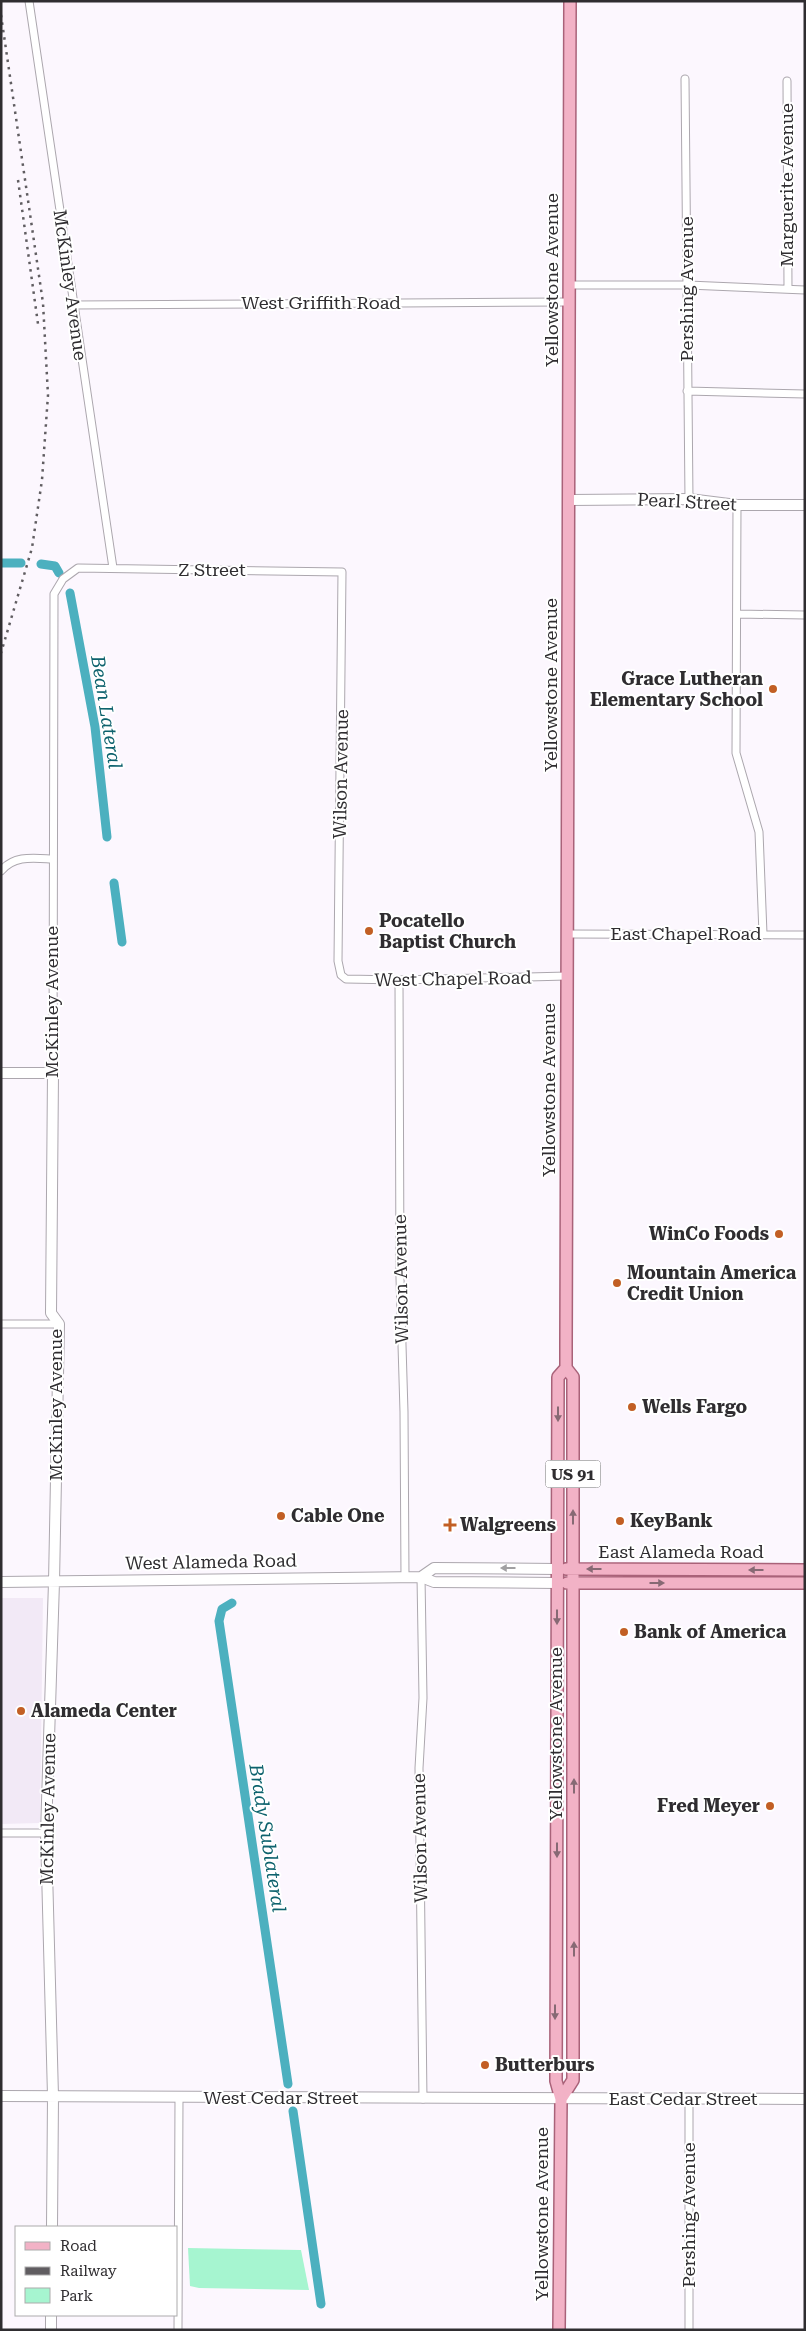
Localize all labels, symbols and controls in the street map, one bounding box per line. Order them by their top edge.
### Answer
street label: Marguerite Avenue [776,103,797,267]
street label: Yellowstone Avenue [541,193,562,367]
street label: McKinley Avenue [50,208,92,362]
street label: Pershing Avenue [676,216,697,362]
street label: West Griffith Road [241,292,401,313]
street label: Pearl Street [637,488,738,515]
street label: Z Street [178,559,246,580]
street label: Yellowstone Avenue [540,598,561,772]
water label: Bean Lateral [86,653,127,771]
place label: Grace Lutheran Elementary School [590,668,763,710]
marker: Grace Lutheran Elementary School [767,683,779,695]
street label: Wilson Avenue [329,709,352,839]
place label: Pocatello Baptist Church [379,910,516,952]
street label: East Chapel Road [610,923,762,944]
marker: Pocatello Baptist Church [363,925,375,937]
street label: McKinley Avenue [41,926,62,1078]
street label: West Chapel Road [374,967,532,990]
street label: Yellowstone Avenue [538,1003,559,1177]
street label: Wilson Avenue [389,1214,412,1344]
place label: WinCo Foods [649,1223,769,1244]
marker: WinCo Foods [773,1228,785,1240]
place label: Mountain America Credit Union [627,1262,797,1304]
marker: Mountain America Credit Union [611,1277,623,1289]
street label: McKinley Avenue [45,1329,66,1481]
place label: Wells Fargo [642,1396,747,1417]
marker: Wells Fargo [626,1401,638,1413]
one-way arrow [554,1406,562,1422]
road number: US 91 [546,1460,600,1488]
place label: Cable One [291,1505,385,1526]
one-way arrow [569,1508,577,1524]
marker: Cable One [275,1510,287,1522]
place label: KeyBank [630,1510,713,1531]
place label: Walgreens [460,1514,556,1535]
marker: KeyBank [614,1515,626,1527]
marker: Walgreens [444,1519,456,1531]
street label: East Alameda Road [598,1541,764,1562]
street label: West Alameda Road [125,1549,298,1573]
one-way arrow [500,1564,516,1572]
one-way arrow [585,1565,601,1573]
one-way arrow [748,1566,764,1574]
one-way arrow [650,1579,666,1587]
one-way arrow [553,1610,561,1626]
place label: Bank of America [634,1621,787,1642]
marker: Bank of America [618,1626,630,1638]
street label: Yellowstone Avenue [545,1647,566,1821]
place label: Alameda Center [31,1700,177,1721]
marker: Alameda Center [15,1705,27,1717]
street label: McKinley Avenue [36,1733,59,1885]
water label: Brady Sublateral [244,1761,291,1914]
street label: Wilson Avenue [408,1773,431,1903]
one-way arrow [570,1778,578,1794]
place label: Fred Meyer [657,1795,760,1816]
marker: Fred Meyer [764,1800,776,1812]
one-way arrow [552,1842,560,1858]
one-way arrow [570,1940,578,1956]
one-way arrow [552,2005,560,2021]
place label: Butterburs [495,2054,594,2075]
marker: Butterburs [479,2059,491,2071]
street label: West Cedar Street [203,2087,359,2108]
street label: East Cedar Street [608,2088,758,2109]
street label: Yellowstone Avenue [531,2127,552,2301]
street label: Pershing Avenue [678,2142,699,2288]
legend [15,2226,178,2316]
text: Road [60,2237,97,2255]
text: Railway [60,2262,117,2280]
text: Park [60,2287,94,2305]

